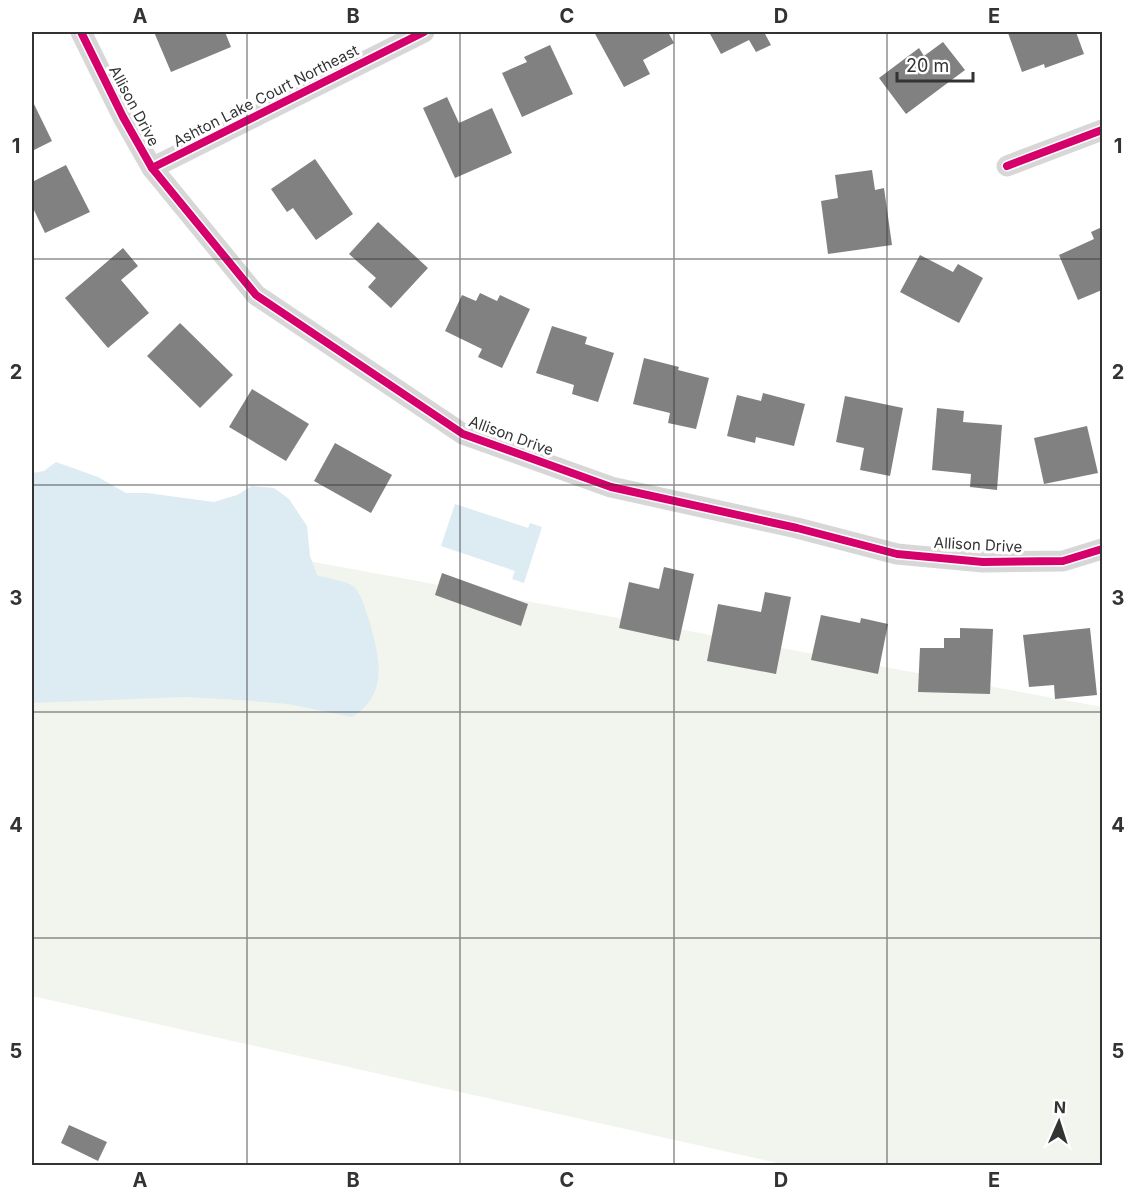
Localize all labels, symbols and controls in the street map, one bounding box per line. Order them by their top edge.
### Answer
text: A [133,4,148,28]
text: B [346,4,360,28]
text: C [560,4,574,28]
text: D [774,4,788,28]
text: E [988,4,1000,28]
street label: Ashton Lake Court Northeast [170,40,362,151]
scale bar [897,45,974,83]
text: 20 m [906,55,949,76]
street label: Allison Drive [105,62,164,149]
text: 1 [12,134,20,158]
text: 1 [1114,134,1122,158]
text: 2 [10,360,22,384]
text: 2 [1112,360,1124,384]
street label: Allison Drive [466,411,556,460]
street label: Allison Drive [933,533,1023,556]
text: 3 [10,586,22,610]
text: 3 [1112,586,1124,610]
text: 4 [9,813,23,837]
text: 4 [1111,813,1125,837]
text: 5 [10,1039,22,1063]
text: 5 [1112,1039,1124,1063]
north arrow [1029,1092,1089,1152]
text: N [1053,1097,1066,1117]
text: A [133,1168,148,1192]
text: B [346,1168,360,1192]
text: C [560,1168,574,1192]
text: D [774,1168,788,1192]
text: E [988,1168,1000,1192]

